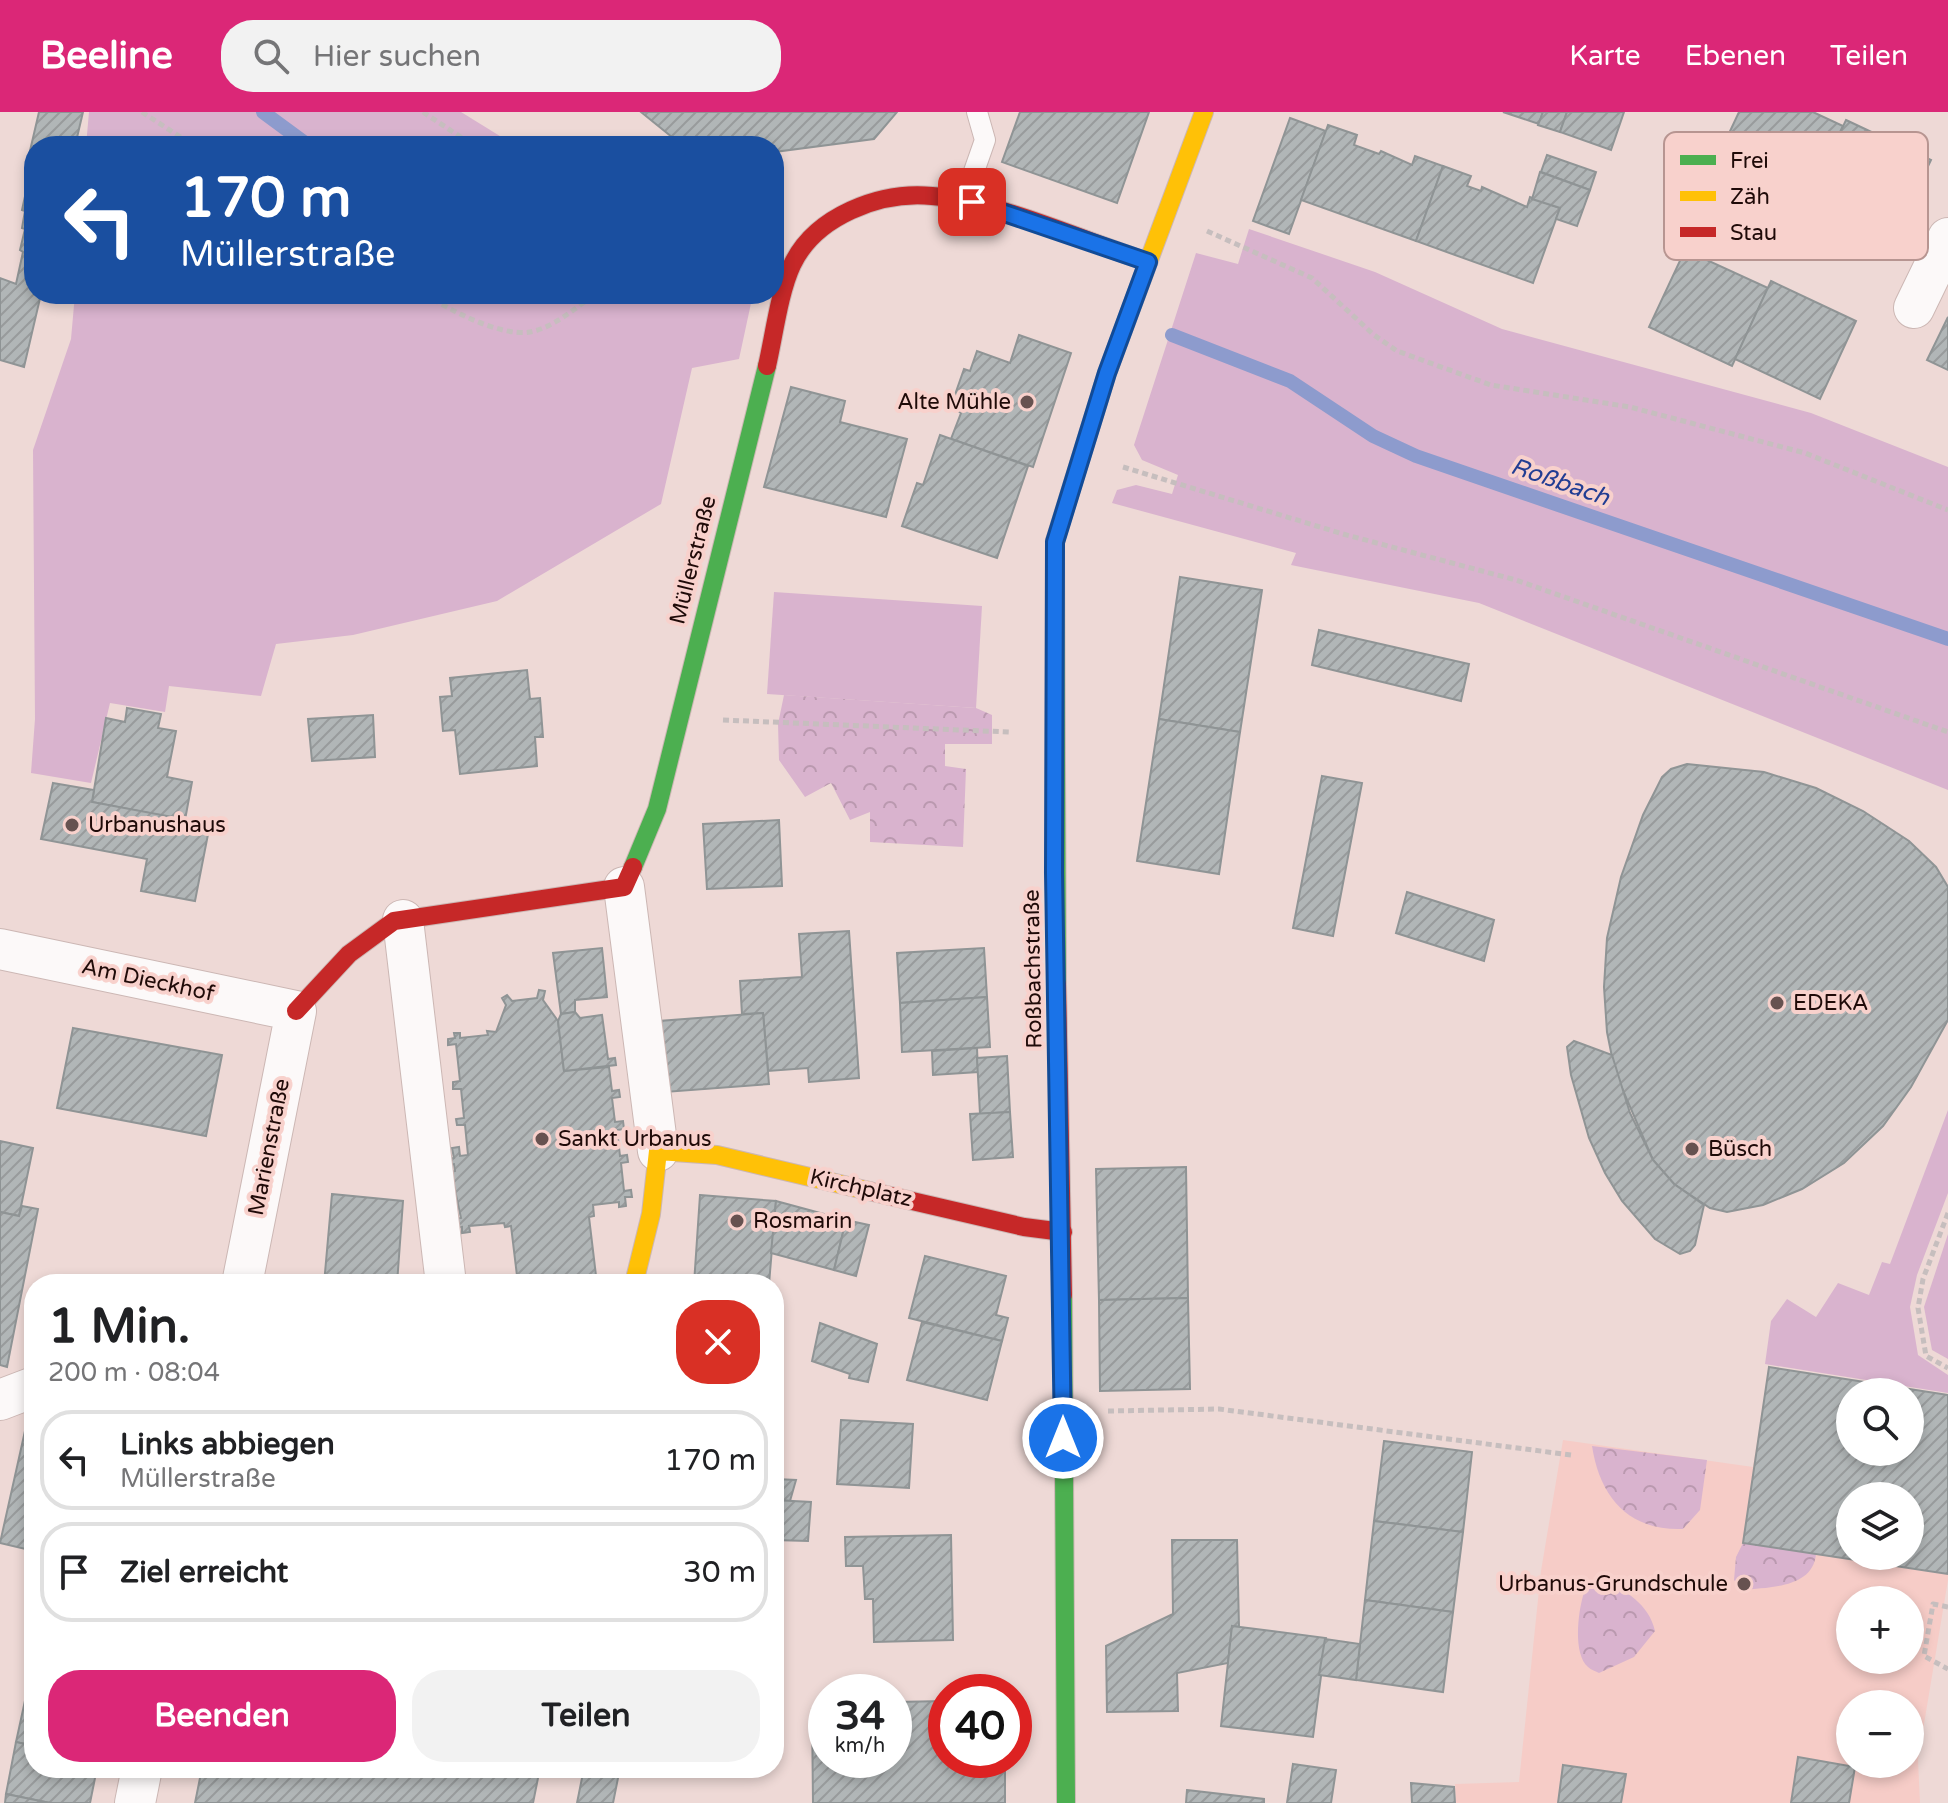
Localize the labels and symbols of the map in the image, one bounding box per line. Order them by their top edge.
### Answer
legend [1664,132,1928,260]
text: Frei [1730,148,1769,174]
pin [938,168,1006,236]
text: Zäh [1730,184,1770,210]
text: Stau [1730,220,1777,246]
place label: Alte Mühle [897,389,1011,415]
marker: Alte Mühle [1018,393,1036,411]
water label: Roßbach [1507,452,1614,513]
street label: Müllerstraße [664,493,722,627]
place label: Urbanushaus [88,812,226,838]
marker: Urbanushaus [63,816,81,834]
street label: Roßbachstraße [1019,889,1047,1049]
street label: Am Dieckhof [79,953,217,1007]
place label: EDEKA [1793,990,1868,1016]
marker: EDEKA [1768,994,1786,1012]
street label: Marienstraße [243,1076,295,1218]
place label: Sankt Urbanus [558,1126,712,1152]
marker: Sankt Urbanus [533,1130,551,1148]
place label: Büsch [1708,1136,1772,1162]
marker: Büsch [1683,1140,1701,1158]
street label: Kirchplatz [807,1164,915,1212]
place label: Rosmarin [753,1208,852,1234]
marker: Rosmarin [728,1212,746,1230]
position arrow [1021,1396,1105,1480]
place label: Urbanus-Grundschule [1498,1571,1728,1597]
marker: Urbanus-Grundschule [1735,1575,1753,1593]
speed limit sign: 40 [928,1674,1032,1778]

